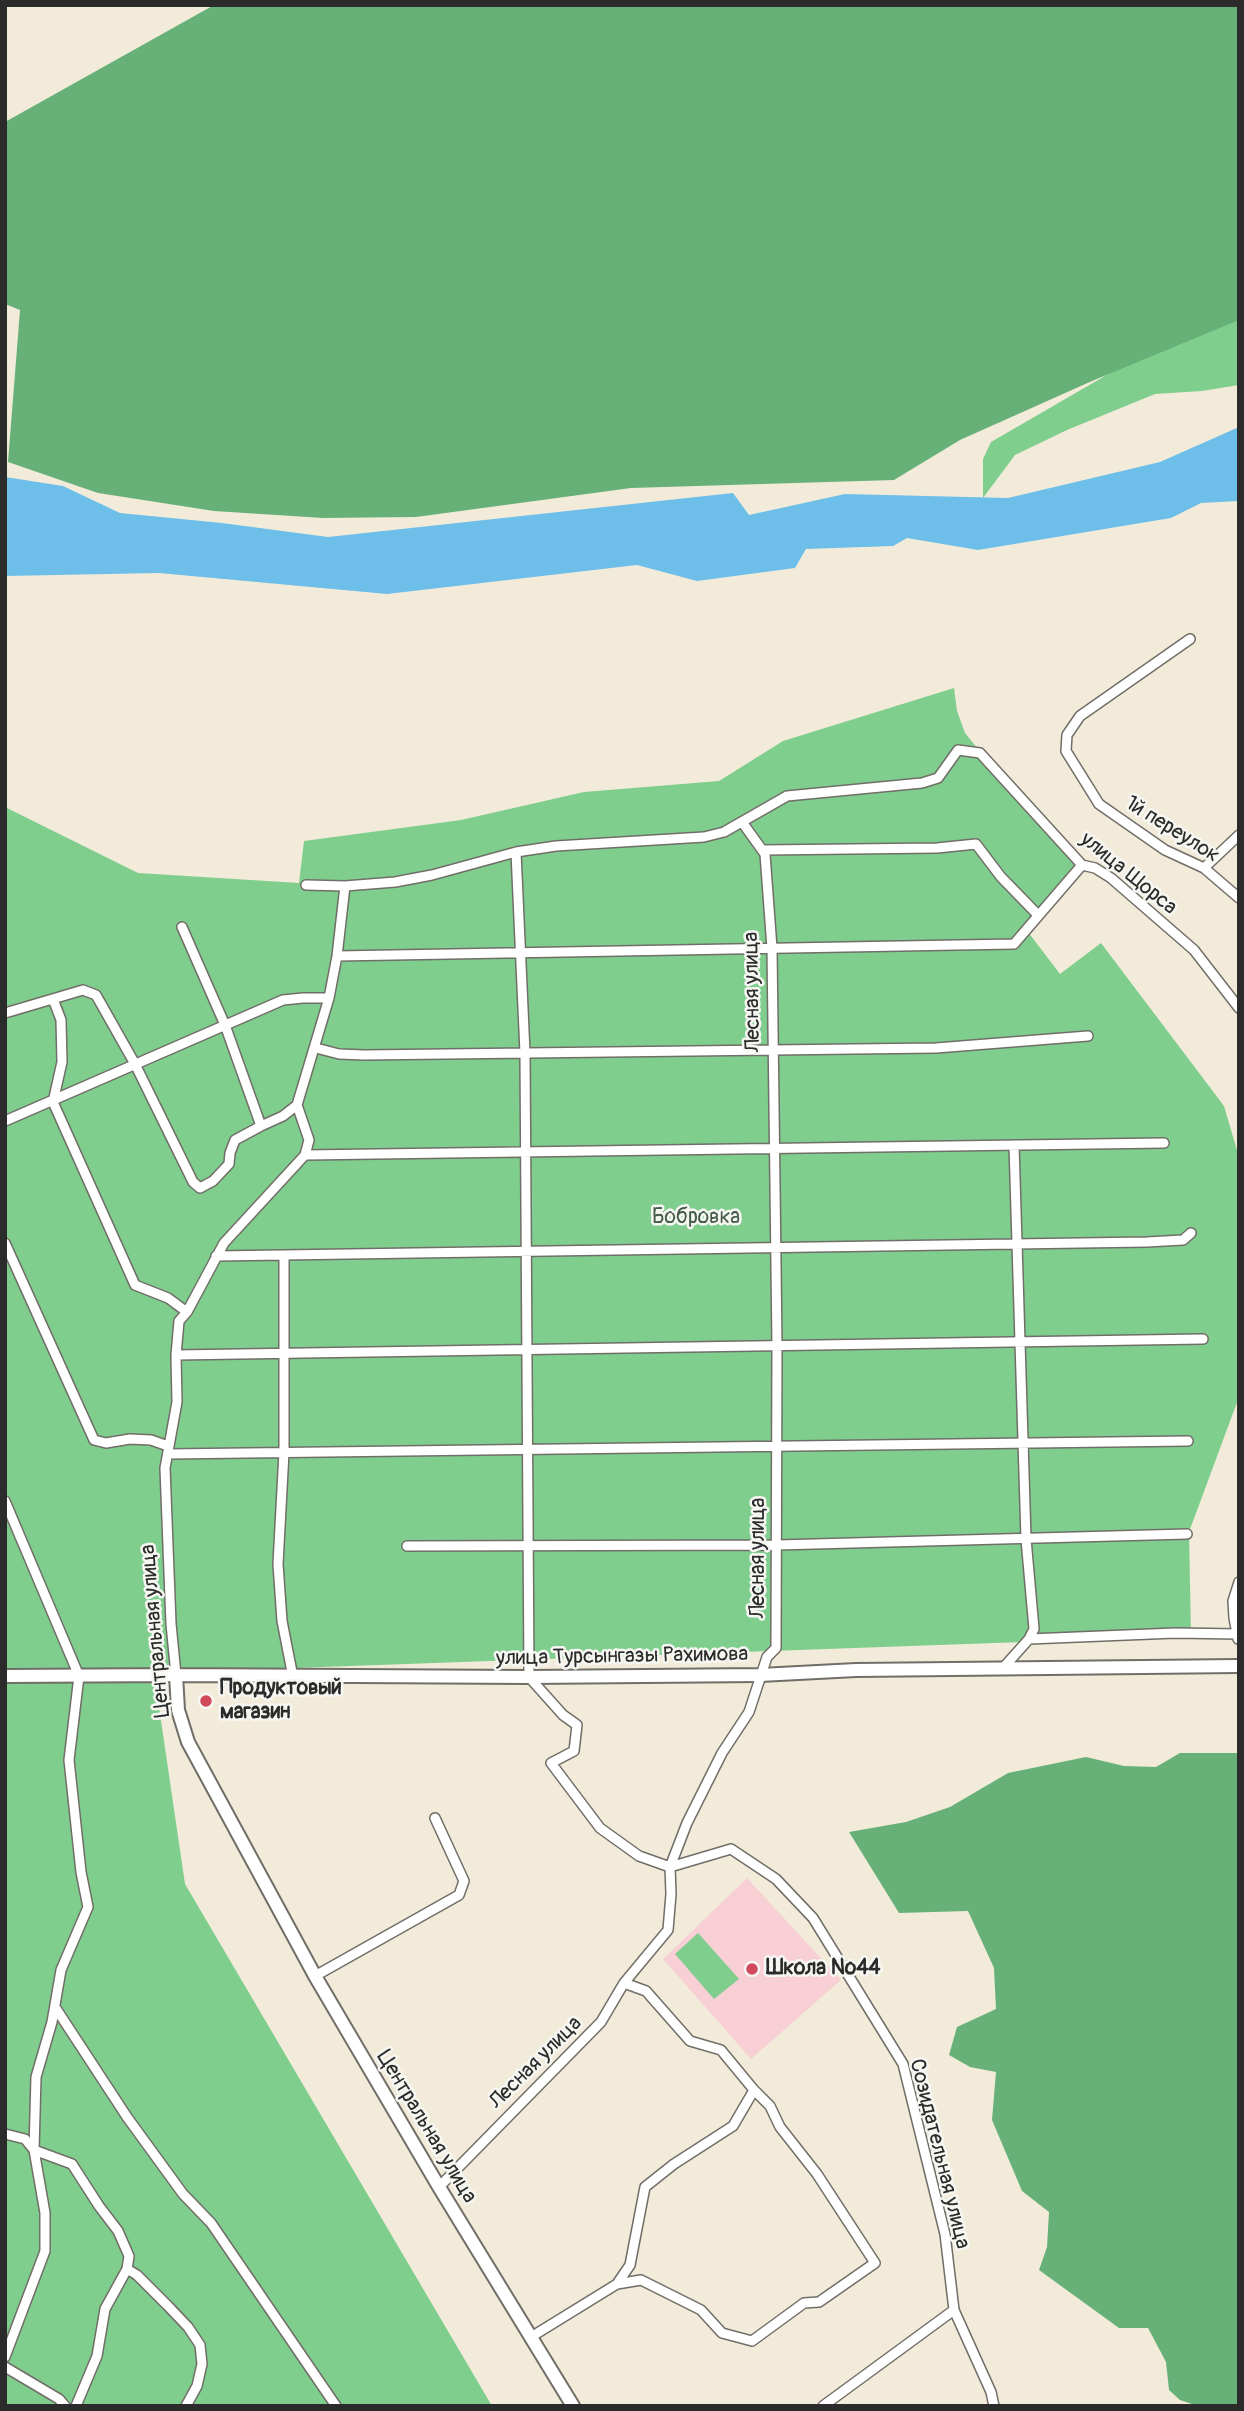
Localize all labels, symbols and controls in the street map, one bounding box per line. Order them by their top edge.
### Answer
street label: 1й переулок [1120,791,1224,869]
street label: улица Щорса [1075,827,1181,921]
street label: Лесная улица [739,931,767,1053]
park label: Бобровка [652,1205,740,1231]
street label: Лесная улица [746,1498,772,1618]
street label: Центральная улица [136,1543,176,1719]
street label: улица Турсынгазы Рахимова [496,1642,748,1672]
place label: Продуктовый магазин [220,1676,342,1726]
marker: Продуктовый магазин [198,1693,214,1709]
place label: Школа №44 [766,1956,880,1982]
marker: Школа №44 [744,1961,760,1977]
street label: Лесная улица [484,2011,588,2115]
street label: Центральная улица [370,2046,482,2208]
street label: Созидательная улица [903,2057,975,2251]

